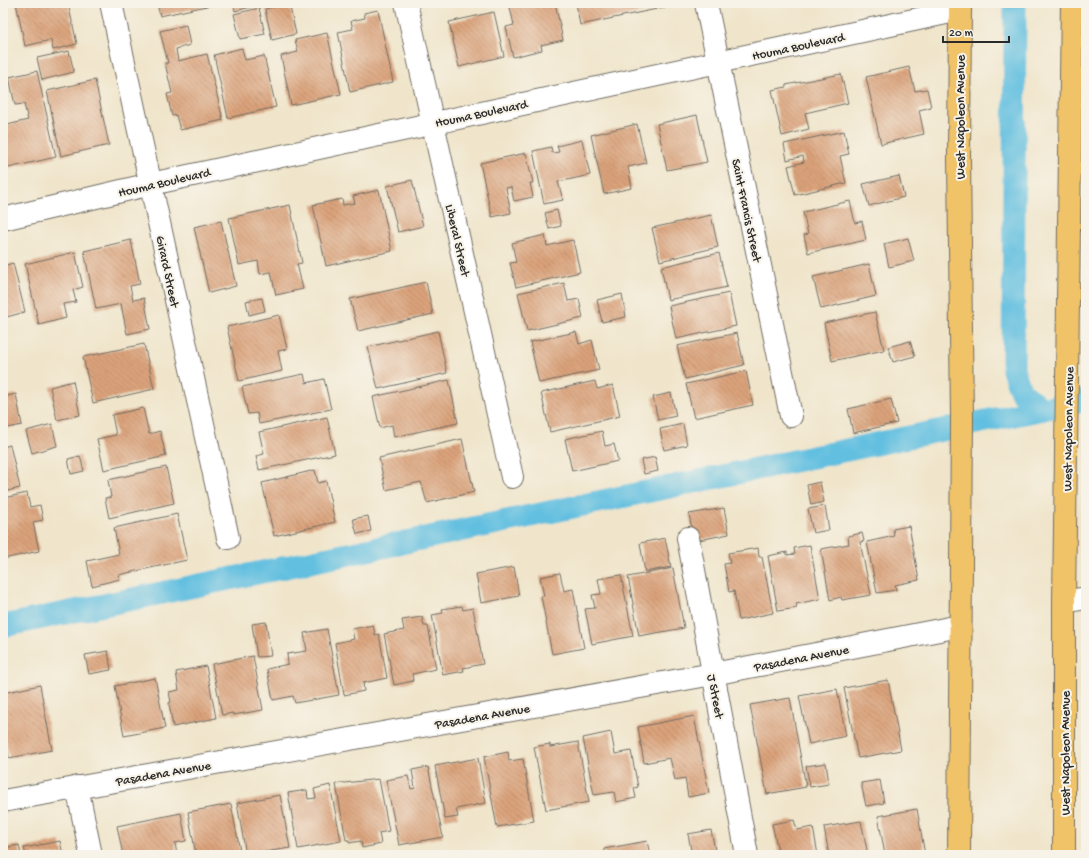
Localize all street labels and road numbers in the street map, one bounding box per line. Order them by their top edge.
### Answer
street label: Houma Boulevard [751,30,847,65]
street label: West Napoleon Avenue [954,54,969,179]
street label: Houma Boulevard [434,97,530,132]
street label: Saint Francis Street [727,158,764,265]
street label: Houma Boulevard [117,165,213,201]
street label: Liberal Street [441,203,473,280]
street label: Girard Street [152,234,182,310]
street label: West Napoleon Avenue [1061,366,1078,491]
street label: Pasadena Avenue [752,643,850,676]
street label: J Street [703,673,726,721]
street label: West Napoleon Avenue [1059,690,1074,815]
street label: Pasadena Avenue [433,702,531,733]
street label: Pasadena Avenue [114,759,212,790]

